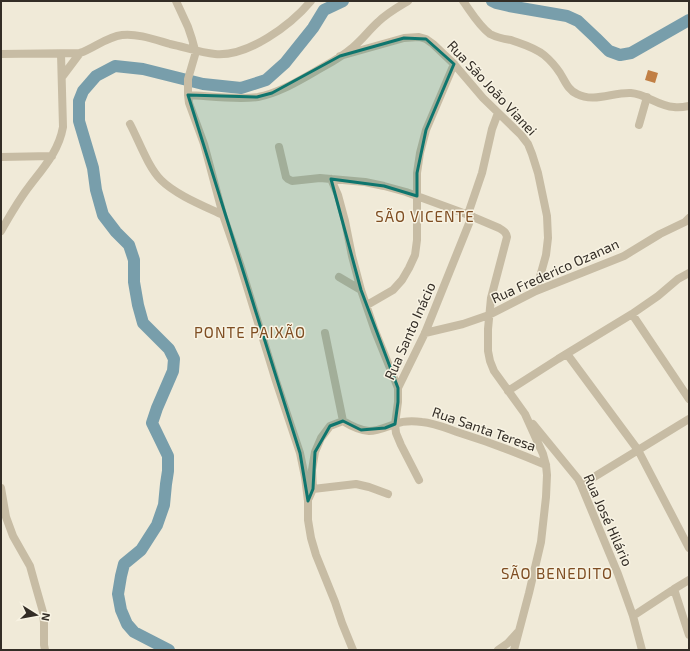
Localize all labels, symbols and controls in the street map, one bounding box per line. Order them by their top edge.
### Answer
street label: Rua São João Vianei [444,37,541,139]
district label: SÃO VICENTE [375,207,475,225]
street label: Rua Frederico Ozanan [488,235,621,306]
street label: Rua Santo Inácio [380,279,439,382]
district label: PONTE PAIXÃO [194,323,306,341]
street label: Rua Santa Teresa [430,403,538,454]
street label: Rua José Hilário [580,471,636,569]
district label: SÃO BENEDITO [501,564,613,582]
north arrow [16,595,56,635]
text: N [39,612,53,622]

